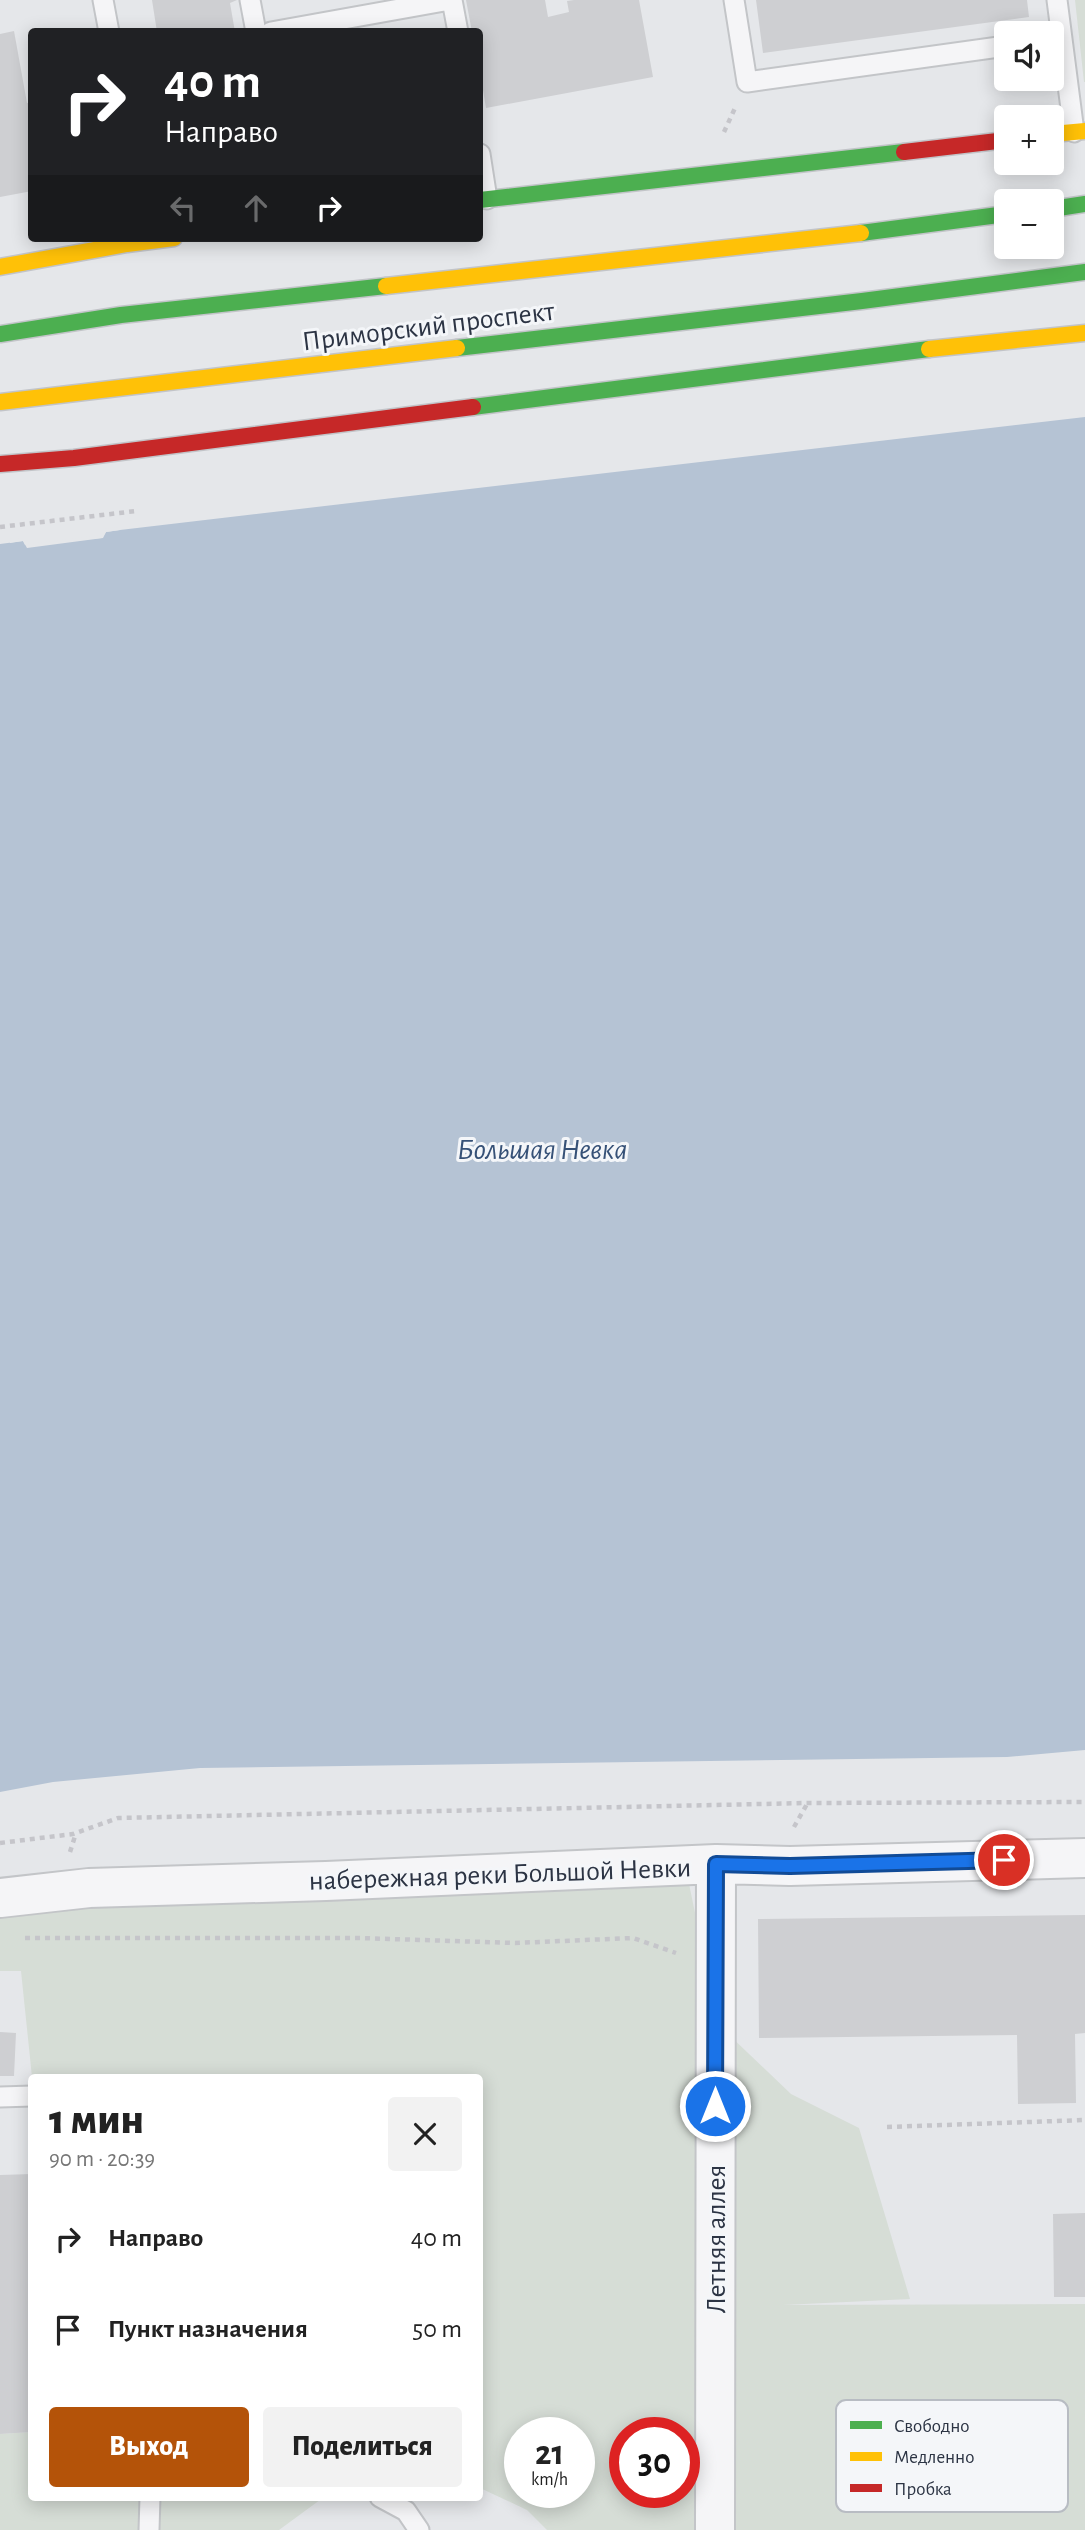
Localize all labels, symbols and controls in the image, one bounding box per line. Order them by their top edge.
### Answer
map controls [994,21,1064,259]
button: sound [994,21,1064,91]
icon: right [49,56,140,147]
text: 40 m [164,58,261,107]
button: + [994,105,1064,175]
text: Направо [164,116,278,148]
icon: left [164,189,202,227]
icon: ahead [237,189,275,227]
icon: right [310,189,348,227]
button: − [994,189,1064,259]
street label: Приморский проспект [301,298,557,356]
water label: Большая Невка [457,1135,627,1165]
pin [974,1830,1034,1890]
icon: arrive [985,1841,1023,1879]
street label: набережная реки Большой Невки [308,1854,692,1896]
position arrow [678,2069,752,2143]
button: close [388,2097,462,2171]
text: 1 мин [49,2099,144,2141]
text: 90 m · 20:39 [49,2148,155,2171]
street label: Летняя аллея [703,2165,731,2313]
icon: right [49,2220,87,2258]
text: Направо [108,2225,203,2251]
text: 40 m [411,2225,462,2251]
icon: arrive [49,2311,87,2349]
text: Пункт назначения [108,2316,308,2342]
text: 50 m [412,2316,462,2342]
legend [836,2400,1068,2512]
button: Выход [49,2407,249,2487]
button: Поделиться [263,2407,462,2487]
speed limit sign: 30 [609,2417,700,2508]
text: Свободно [894,2417,970,2436]
text: 21 [535,2436,564,2471]
text: Медленно [894,2448,974,2467]
text: km/h [531,2471,568,2489]
text: Пробка [894,2480,952,2499]

